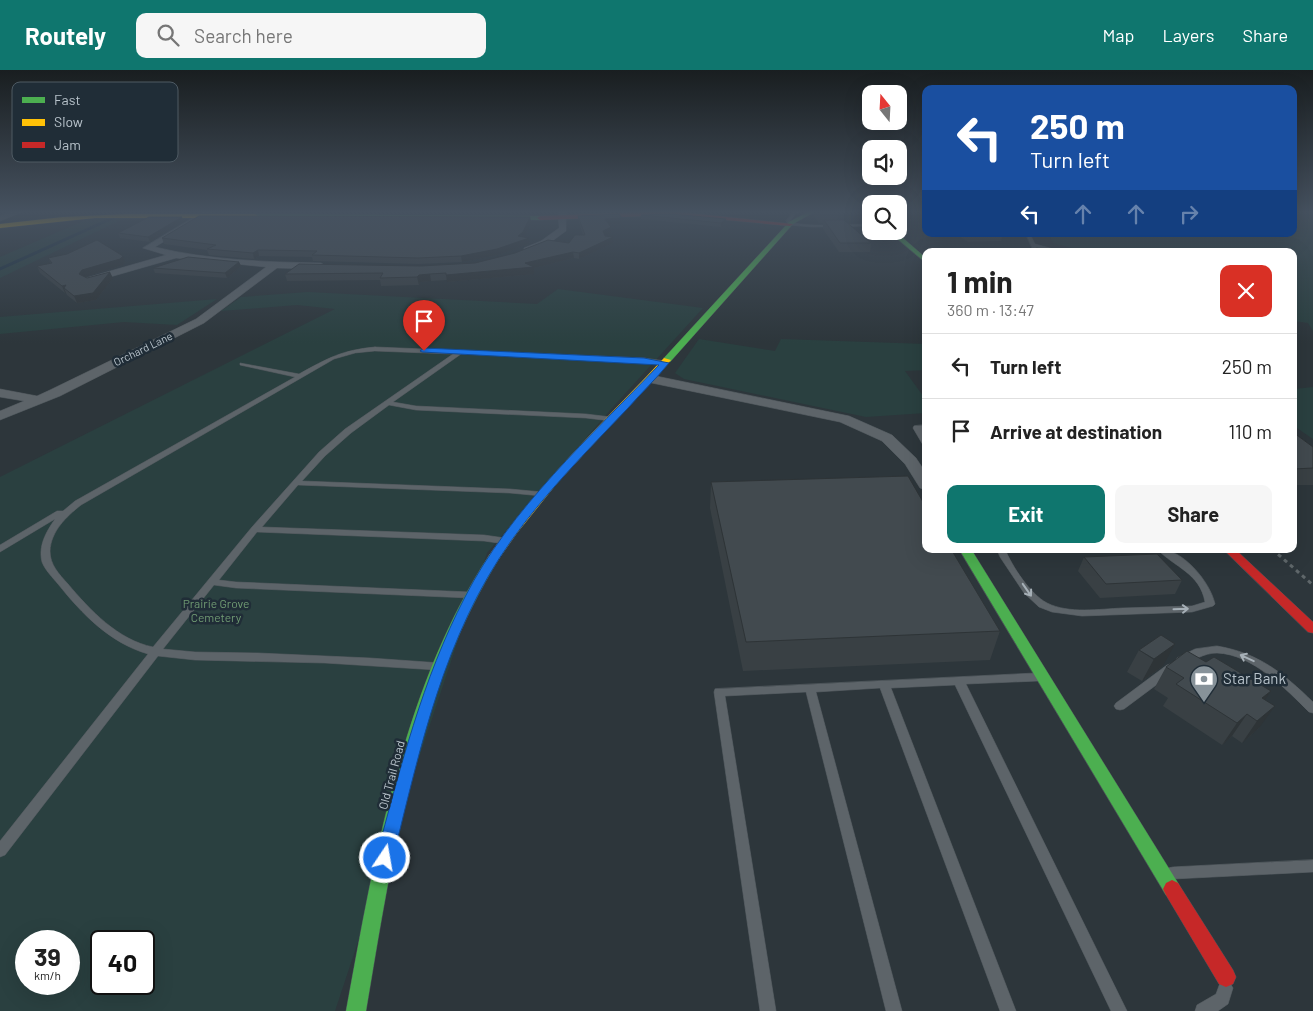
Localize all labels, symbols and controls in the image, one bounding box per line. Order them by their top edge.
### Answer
search box [136,13,486,58]
text: Routely [25,21,106,50]
icon: search [154,21,182,49]
text: Search here [194,24,293,47]
text: Map [1102,24,1134,46]
text: Layers [1162,24,1215,46]
text: Share [1243,24,1288,46]
legend [12,82,178,162]
north arrow [862,85,908,130]
map controls [862,85,907,240]
text: Fast [54,91,80,108]
text: 250 m [1030,104,1125,146]
icon: left [947,105,1012,170]
text: Slow [54,113,83,130]
text: Jam [54,136,81,153]
button: sound [862,140,907,185]
text: Turn left [1030,146,1110,172]
button: search [862,195,907,240]
icon: left [1016,200,1044,228]
icon: ahead [1069,200,1097,228]
icon: ahead [1122,200,1150,228]
icon: right [1175,200,1203,228]
text: 1 min [947,263,1013,299]
button: close [1220,265,1272,317]
pin [403,300,445,351]
text: 360 m · 13:47 [947,300,1034,319]
icon: arrive [410,307,438,335]
street label: Orchard Lane [111,329,174,368]
icon: left [947,352,975,380]
text: Turn left [990,355,1061,378]
text: 250 m [1222,355,1272,378]
icon: arrive [947,417,975,445]
text: Arrive at destination [990,420,1162,443]
text: 110 m [1228,420,1272,443]
button: Exit [947,485,1105,543]
button: Share [1115,485,1272,543]
one-way arrow [1022,583,1032,597]
park label: Prairie Grove Cemetery [183,596,249,624]
one-way arrow [1173,605,1189,614]
one-way arrow [1240,653,1255,662]
bank icon: Star Bank [1189,664,1219,703]
place label: Star Bank [1223,669,1286,687]
street label: Old Trail Road [375,739,407,811]
position arrow [358,831,410,883]
speed limit sign: 40 [90,930,155,995]
text: 39 [34,941,61,971]
text: km/h [34,968,61,982]

